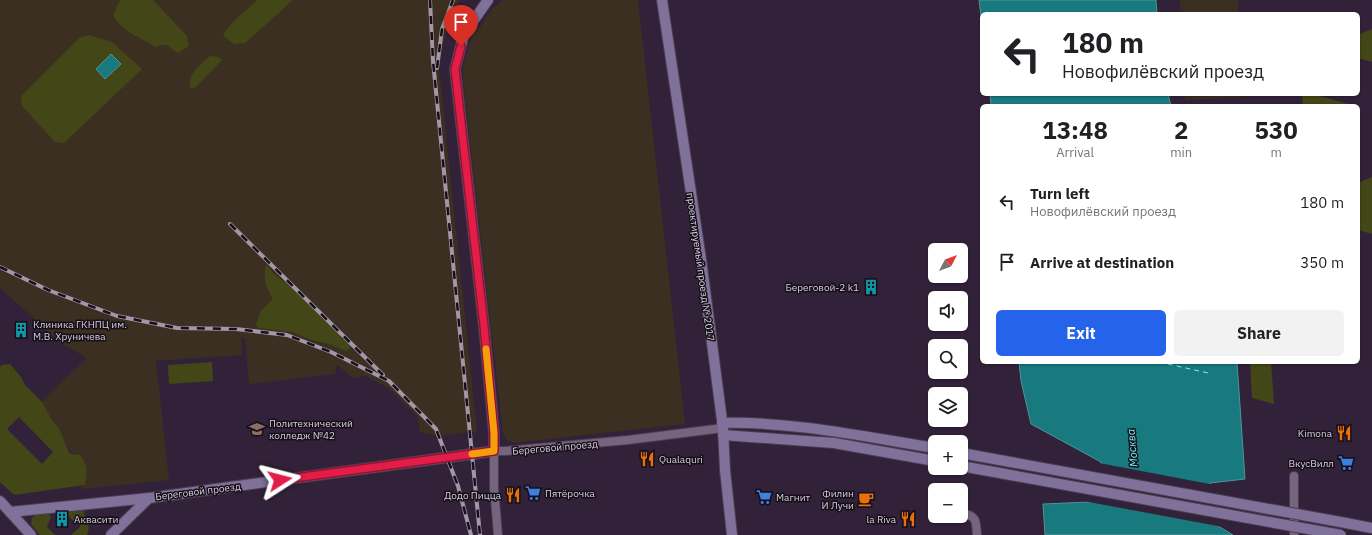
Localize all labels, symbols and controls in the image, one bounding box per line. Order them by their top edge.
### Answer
pin [444,5,478,46]
icon: arrive [450,11,472,33]
text: 180 m [1062,24,1144,61]
icon: left [996,28,1048,80]
text: Новофилёвский проезд [1062,60,1264,83]
text: 13:48 [1042,114,1108,146]
text: 2 [1174,114,1188,146]
text: 530 [1254,114,1298,146]
text: Arrival [1056,144,1094,161]
text: min [1170,144,1192,161]
text: m [1270,144,1282,161]
text: Turn left [1030,184,1090,203]
icon: left [996,191,1018,213]
street label: проектируемый проезд № 2017 [684,192,717,342]
text: 180 m [1300,193,1344,212]
text: Новофилёвский проезд [1030,203,1176,220]
north arrow [928,243,968,283]
map controls [928,243,968,523]
icon: arrive [996,251,1018,273]
text: Arrive at destination [1030,253,1174,272]
text: 350 m [1300,253,1344,272]
building icon: Береговой-2 k1 [862,278,880,296]
place label: Береговой-2 k1 [785,281,859,294]
button: sound [928,291,968,331]
button: Exit [996,310,1166,356]
button: Share [1174,310,1344,356]
place label: Клиника ГКНПЦ им. М.В. Хруничева [33,318,127,343]
building icon: Клиника ГКНПЦ им. М.В. Хруничева [12,321,30,339]
button: search [928,339,968,379]
button: layers [928,387,968,427]
place label: Политехнический колледж №42 [269,417,353,442]
school or university icon: Политехнический колледж №42 [248,420,266,438]
restaurant icon: Kimona [1335,424,1353,442]
place label: Kimona [1298,427,1333,440]
water label: Москва [1123,428,1141,468]
button: + [928,435,968,475]
street label: Береговой проезд [512,437,598,458]
restaurant icon: Qualaquri [638,450,656,468]
place label: Qualaquri [659,453,703,466]
supermarket icon: ВкусВилл [1337,454,1355,472]
place label: ВкусВилл [1288,457,1334,470]
position arrow [259,459,301,501]
street label: Береговой проезд [155,480,242,503]
button: − [928,483,968,523]
supermarket icon: Пятёрочка [524,484,542,502]
restaurant icon: Додо Пицца [504,486,522,504]
place label: Пятёрочка [545,487,596,500]
place label: Филин И Лучи [821,487,854,512]
supermarket icon: Магнит [755,488,773,506]
place label: Додо Пицца [444,489,502,502]
cafe icon: Филин И Лучи [857,490,875,508]
place label: Магнит [776,491,811,504]
building icon: Аквасити [53,510,71,528]
restaurant icon: la Riva [899,510,917,528]
place label: Аквасити [74,513,118,526]
place label: la Riva [867,513,897,526]

